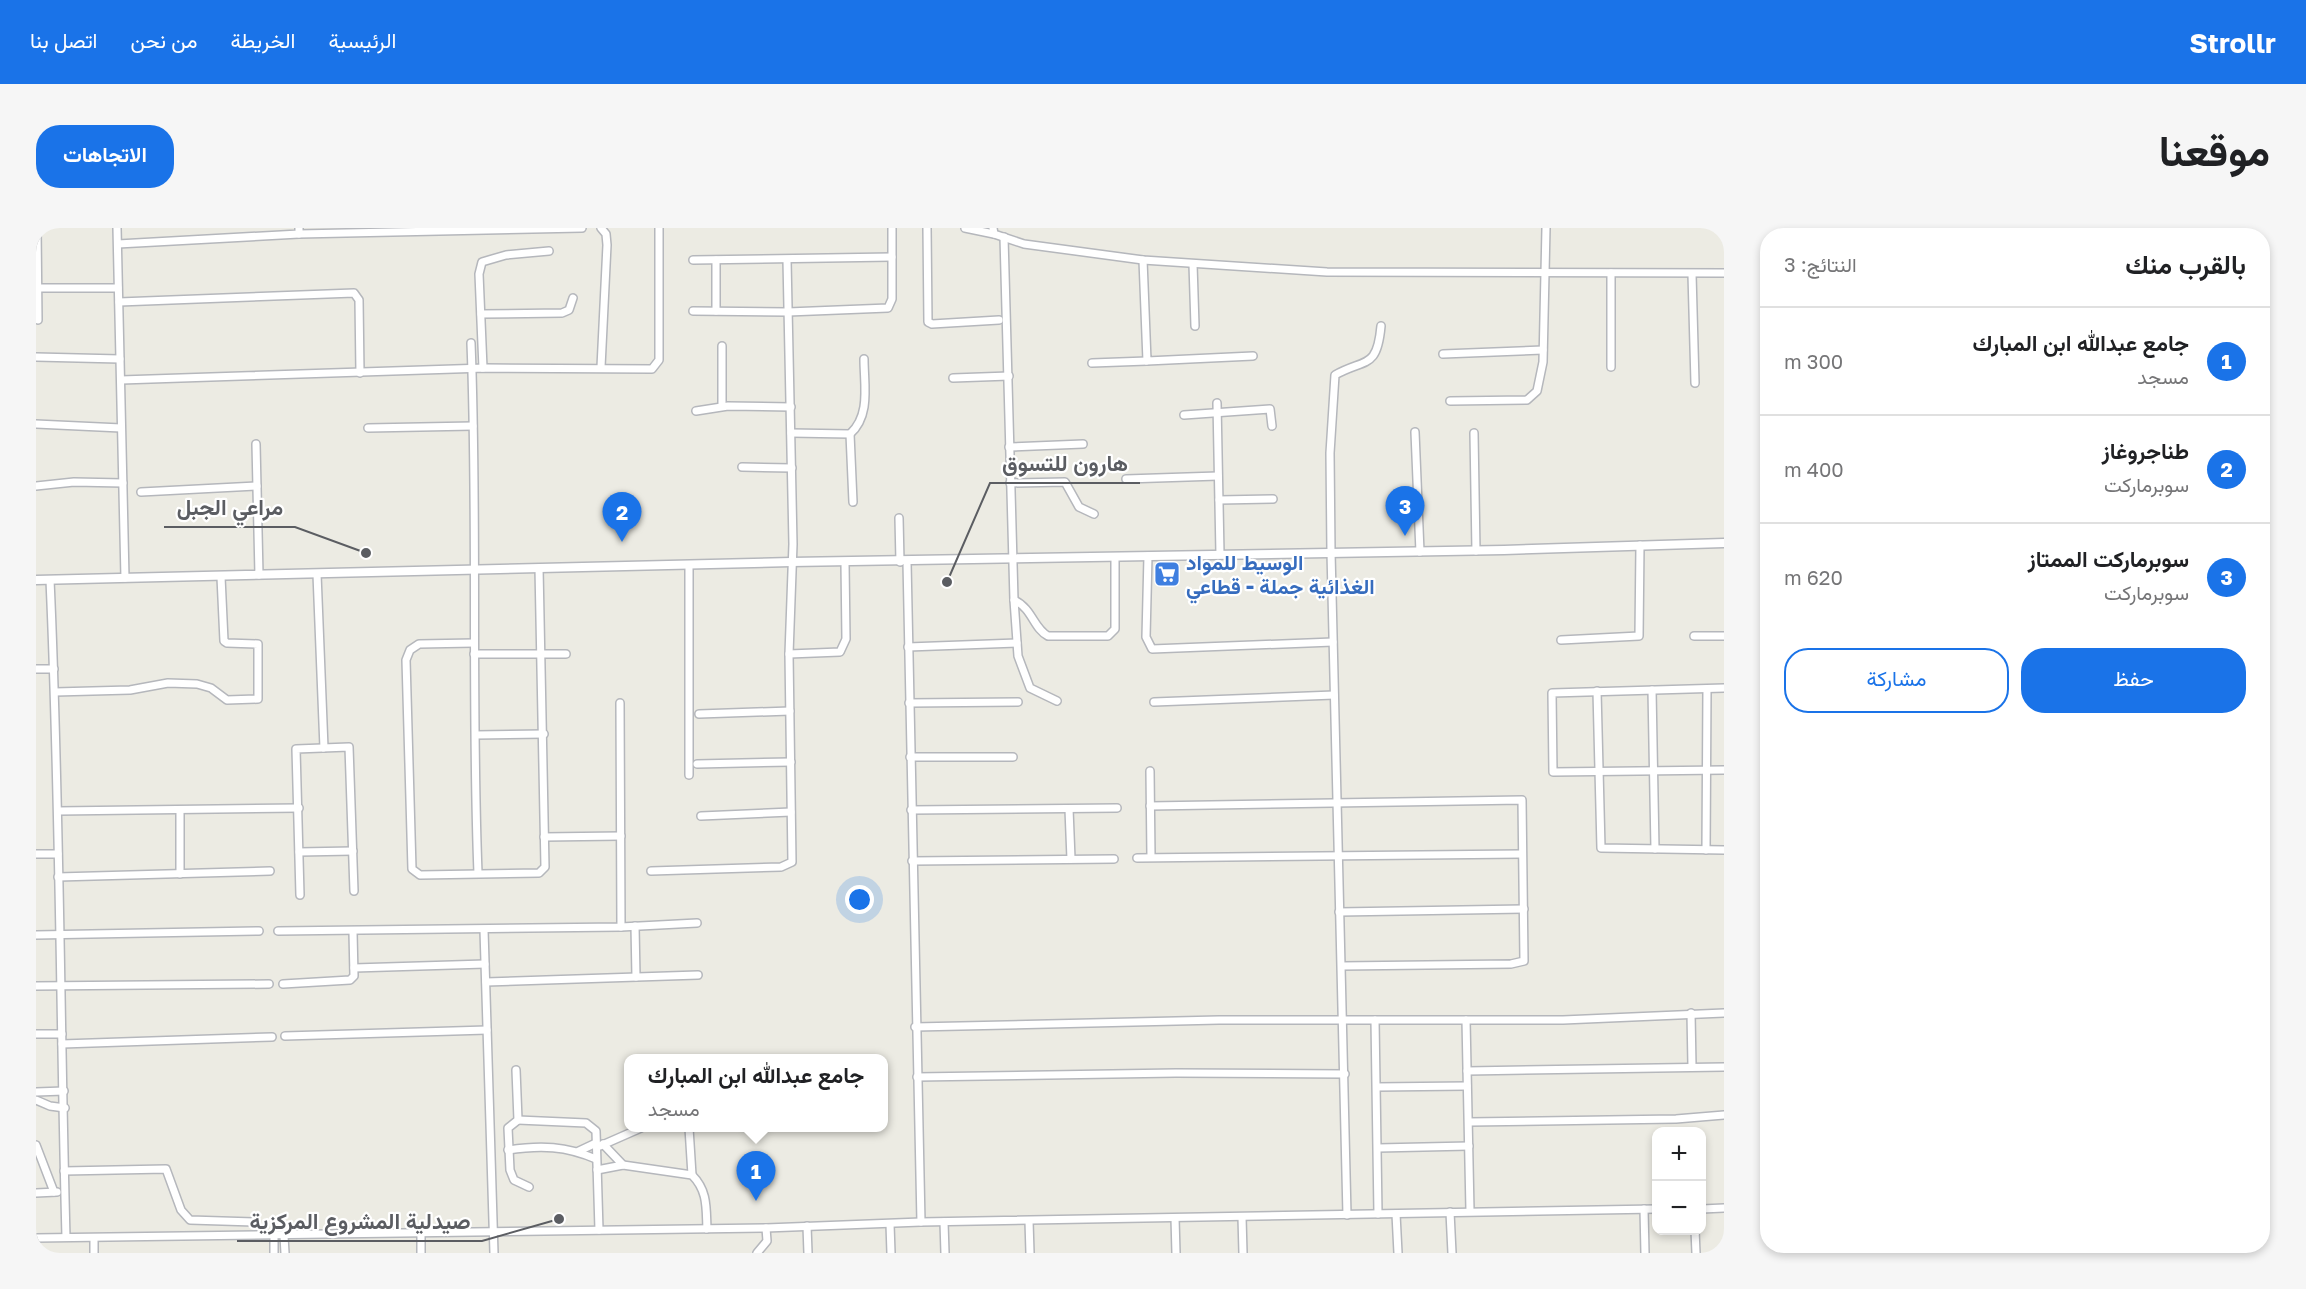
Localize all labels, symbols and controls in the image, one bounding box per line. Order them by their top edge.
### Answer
text: Strollr [2189,26,2276,59]
text: اتصل بنا [30,27,97,53]
text: من نحن [130,27,198,53]
text: الخريطة [231,27,295,53]
text: الرئيسية [328,27,396,53]
button: الاتجاهات [36,125,174,188]
text: موقعنا [2159,125,2270,175]
text: بالقرب منك [2125,249,2246,280]
text: النتائج: 3 [1784,252,1857,276]
text: جامع عبدالله ابن المبارك [1973,329,2189,356]
text: 300 m [1784,349,1843,373]
text: 1 [2221,349,2232,373]
text: مسجد [2137,364,2189,388]
text: طناجروغاز [2102,437,2189,464]
callout: هارون للتسوق [990,443,1140,483]
text: هارون للتسوق [1002,449,1128,477]
text: 400 m [1784,457,1844,481]
text: 2 [2220,457,2233,481]
text: سوبرماركت [2104,472,2189,496]
pin: 3 [1386,486,1424,536]
callout: مراعي الجبل [164,487,295,527]
pin: 2 [602,492,642,542]
text: مراعي الجبل [177,493,283,526]
text: سوبرماركت الممتاز [2028,545,2189,572]
place label: الوسيط للمواد الغذائية جملة - قطاعي [1186,549,1375,604]
supermarket icon: الوسيط للمواد الغذائية جملة - قطاعي [1152,559,1182,589]
text: 620 m [1784,565,1843,589]
text: 3 [2220,565,2233,589]
text: سوبرماركت [2104,580,2189,604]
button: مشاركة [1784,648,2009,713]
button: حفظ [2021,648,2246,713]
your location [845,885,874,914]
popup [624,1054,888,1132]
text: جامع عبدالله ابن المبارك [648,1061,864,1088]
text: مسجد [648,1096,700,1120]
map controls [1652,1127,1706,1235]
button: + [1652,1127,1706,1181]
pin: 1 [736,1152,776,1201]
button: − [1652,1181,1706,1235]
callout: صيدلية المشروع المركزية [237,1201,482,1241]
text: صيدلية المشروع المركزية [249,1207,471,1236]

